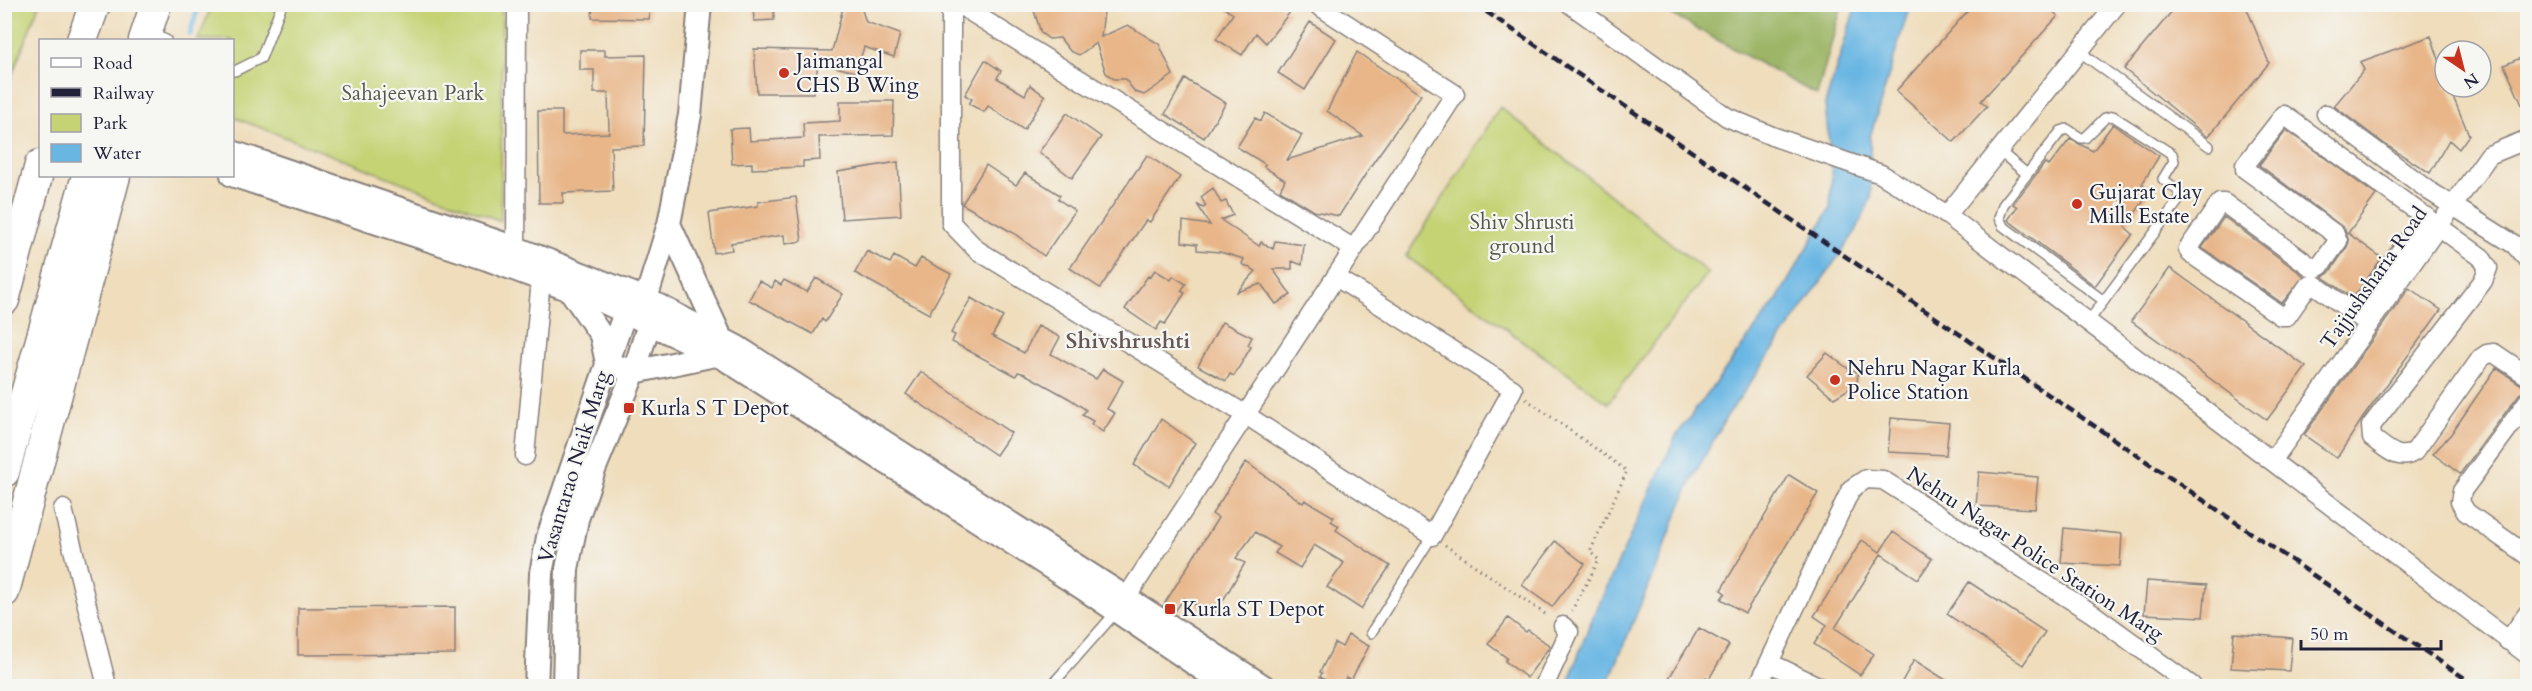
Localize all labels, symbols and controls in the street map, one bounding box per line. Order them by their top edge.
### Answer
legend [39,39,234,177]
north arrow [2433,39,2493,99]
place label: Jaimangal CHS B Wing [793,47,919,100]
text: Road [93,51,133,76]
marker: Jaimangal CHS B Wing [777,66,791,80]
text: N [2459,67,2483,94]
park label: Sahajeevan Park [342,79,485,108]
text: Railway [93,81,155,106]
text: Park [93,111,128,136]
text: Water [92,141,142,166]
place label: Gujarat Clay Mills Estate [2089,178,2203,231]
marker: Gujarat Clay Mills Estate [2070,197,2084,211]
street label: Tajjushsharia Road [2314,201,2434,355]
park label: Shiv Shrusti ground [1469,208,1575,261]
district label: Shivshrushti [1066,326,1190,356]
place label: Nehru Nagar Kurla Police Station [1847,354,2021,407]
street label: Vasantarao Naik Marg [531,367,617,567]
marker: Nehru Nagar Kurla Police Station [1828,373,1842,387]
place label: Kurla S T Depot [641,394,789,423]
marker: Kurla S T Depot [622,401,636,415]
street label: Nehru Nagar Police Station Marg [1901,460,2169,648]
place label: Kurla ST Depot [1182,595,1325,624]
marker: Kurla ST Depot [1163,602,1177,616]
scale bar [2301,613,2440,651]
text: 50 m [2310,622,2349,647]

